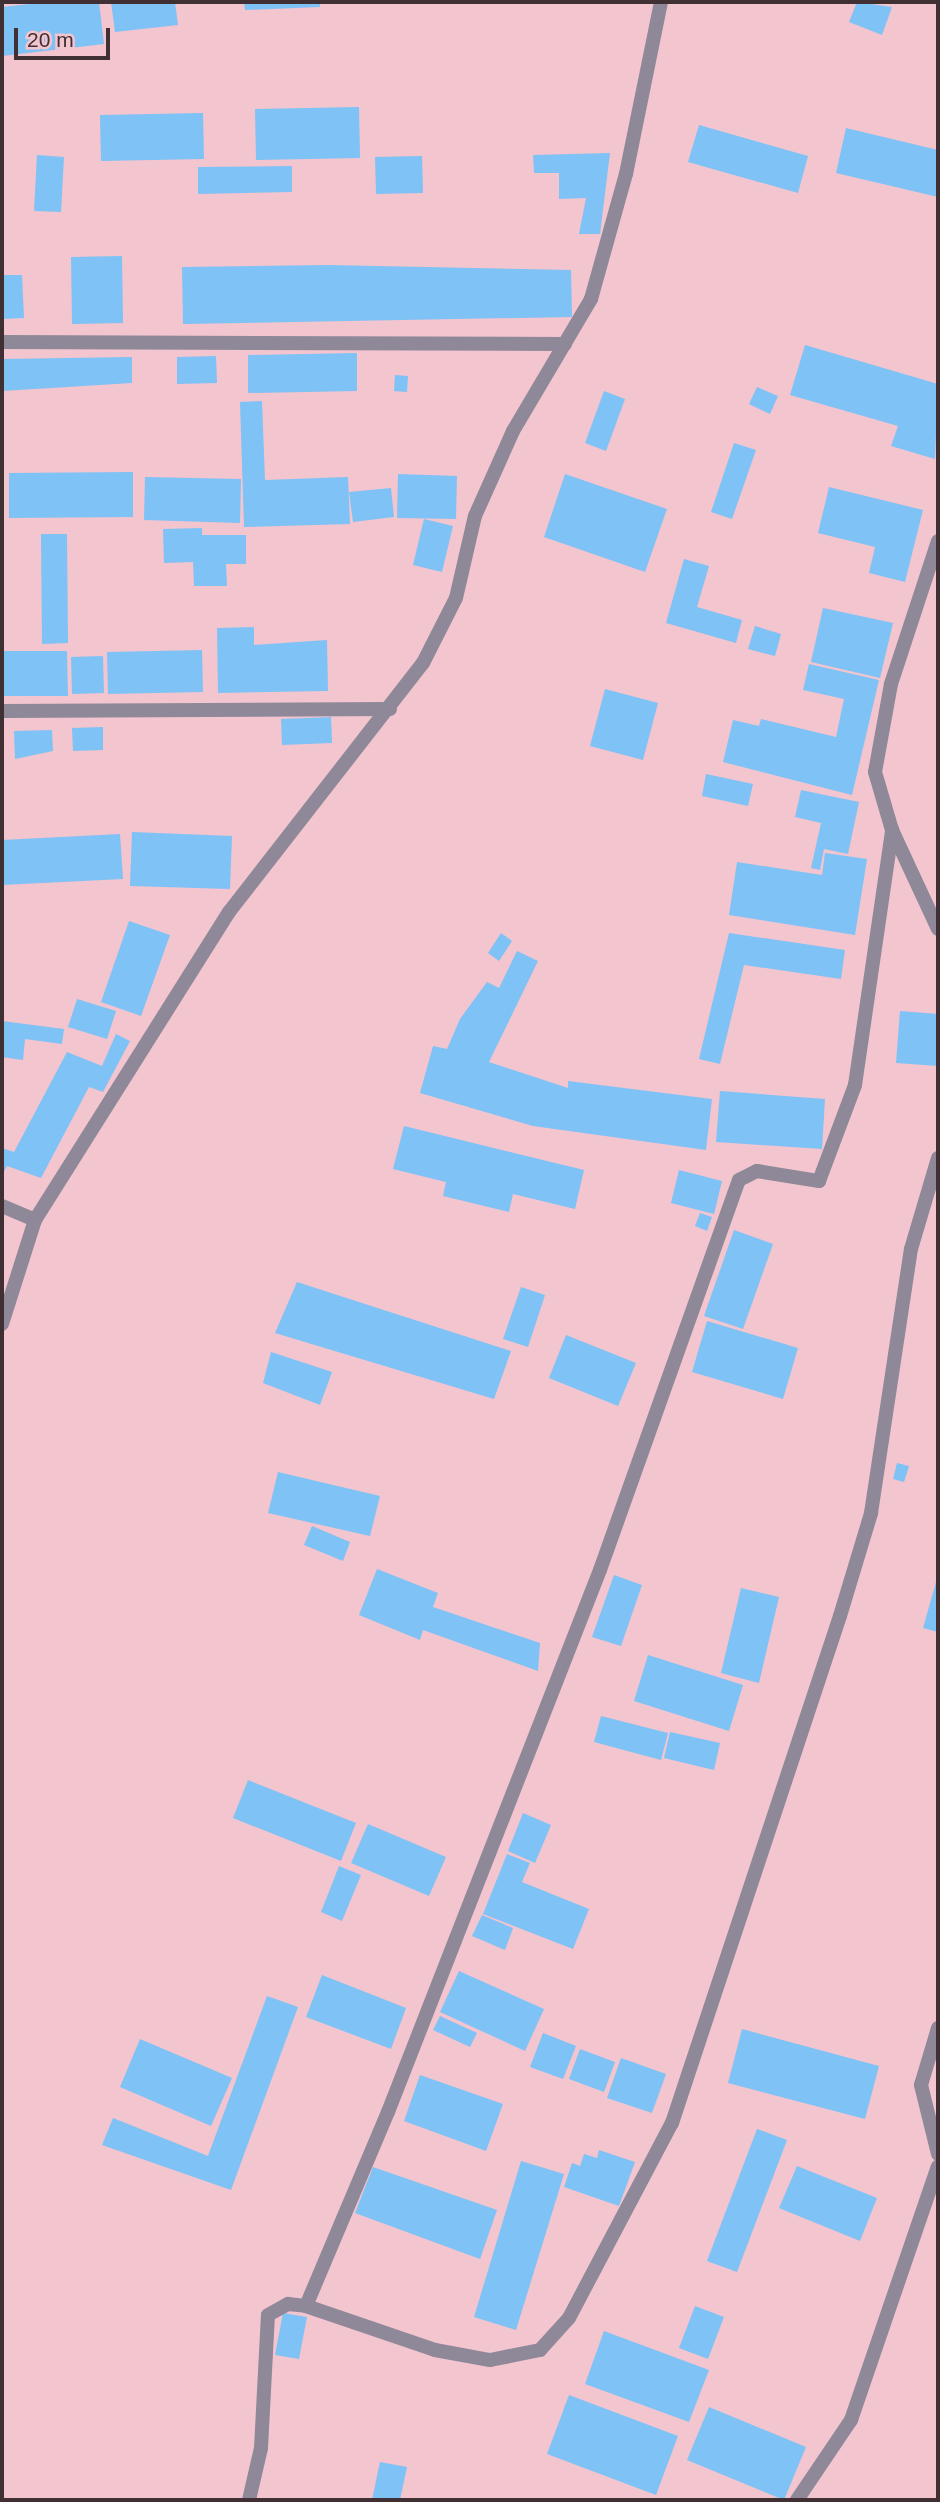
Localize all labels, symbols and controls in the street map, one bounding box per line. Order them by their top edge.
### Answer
scale bar [18,14,114,58]
text: 20 m [27,28,74,51]

